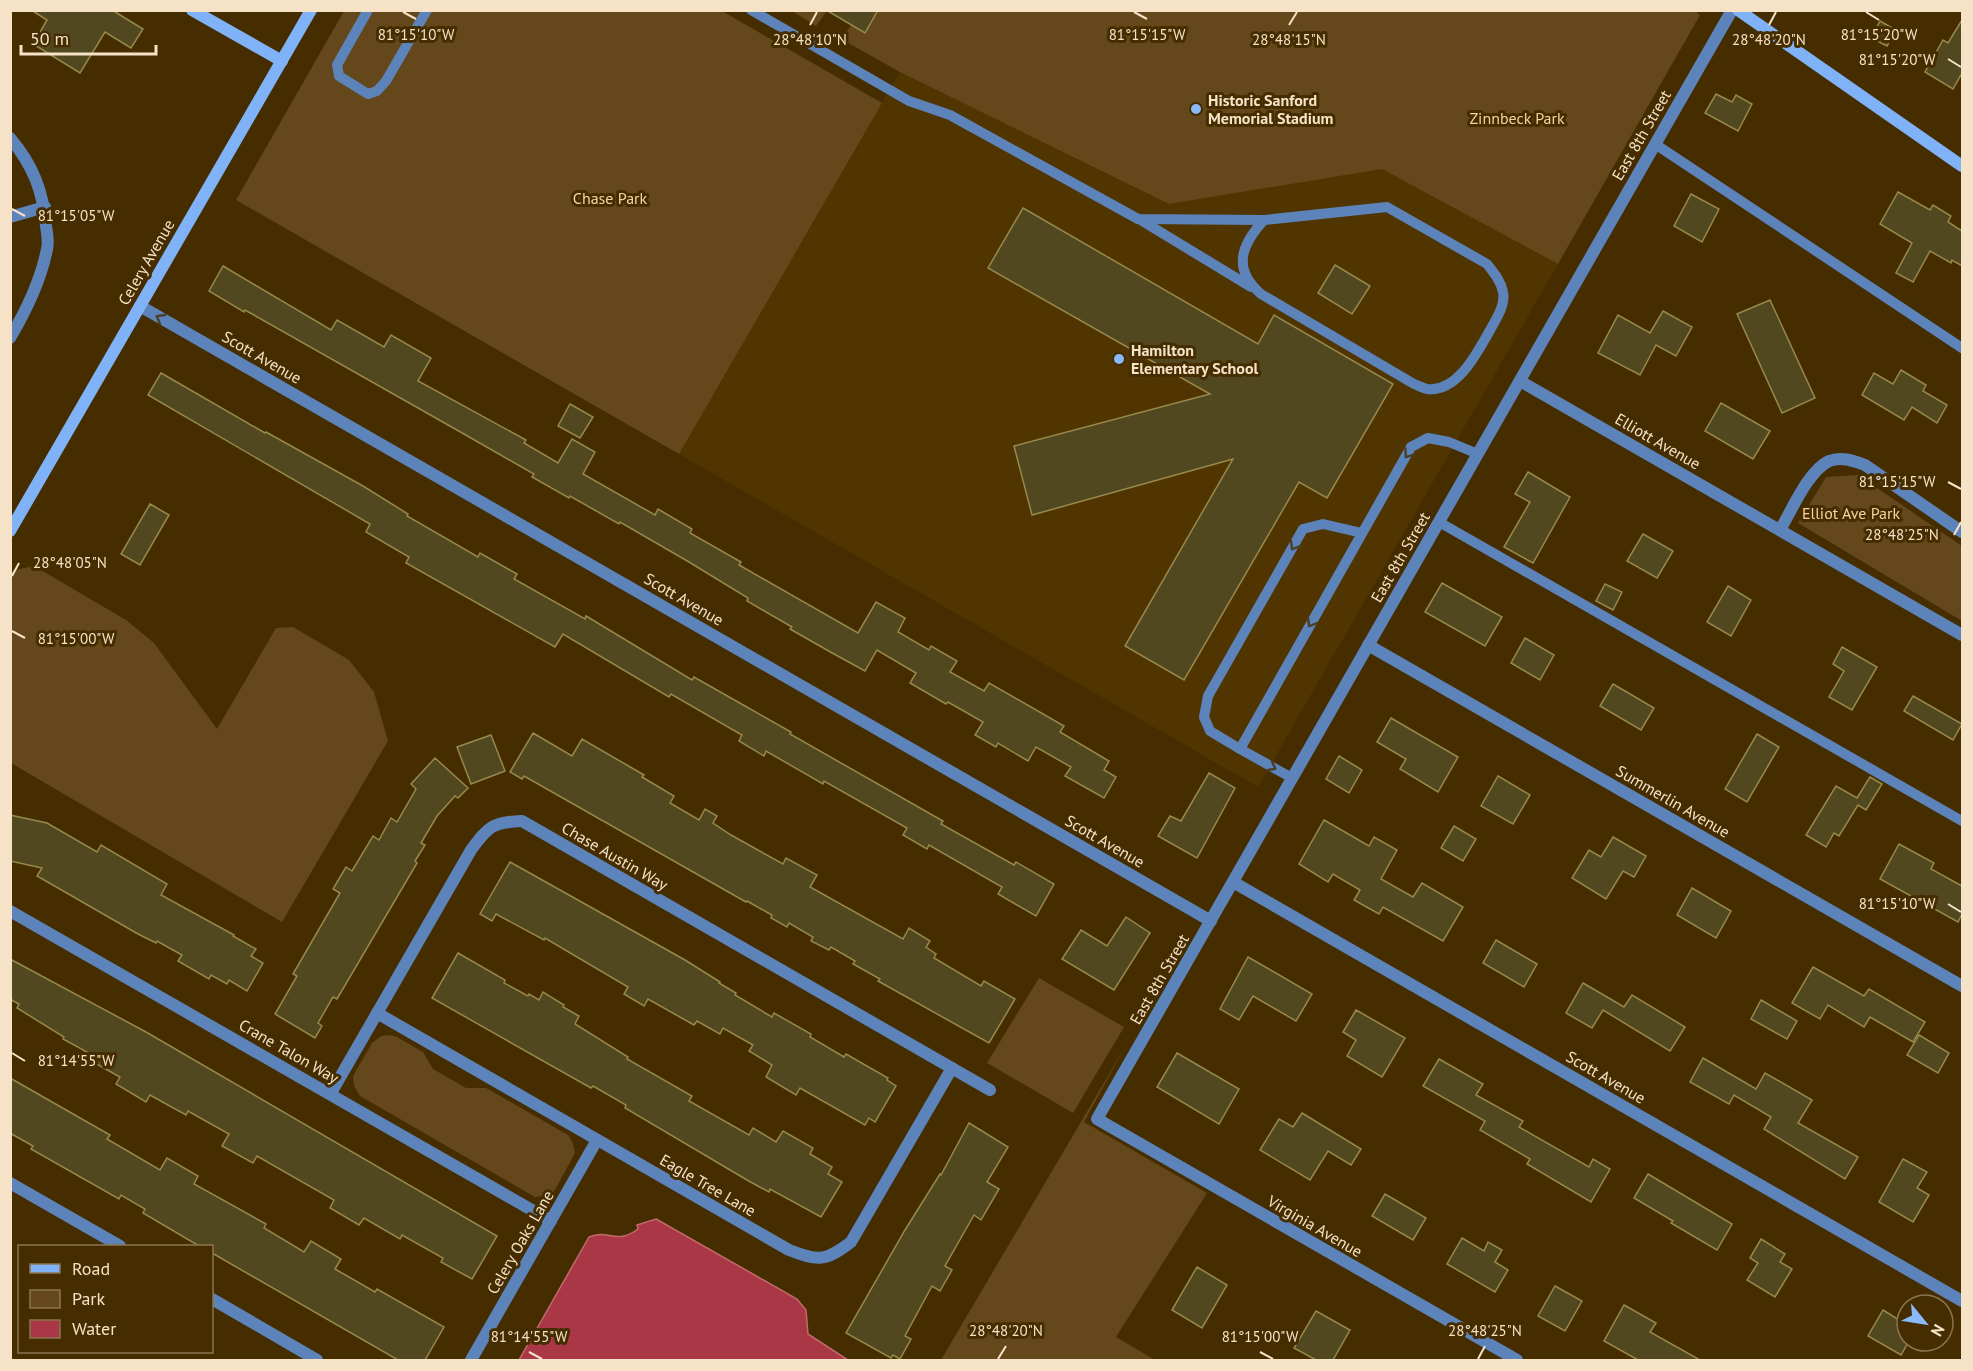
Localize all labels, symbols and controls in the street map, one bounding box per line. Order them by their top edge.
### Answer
scale bar [21,18,156,56]
text: 81°15'10"W [378,25,455,44]
text: 81°15'15"W [1109,25,1186,44]
text: 81°15'20"W [1841,25,1918,44]
text: 50 m [30,27,69,50]
text: 28°48'10"N [773,30,847,49]
text: 28°48'15"N [1252,30,1326,49]
text: 28°48'20"N [1732,30,1806,49]
text: 81°15'20"W [1859,50,1936,69]
street label: East 8th Street [1607,86,1675,184]
place label: Historic Sanford Memorial Stadium [1208,90,1334,128]
marker: Historic Sanford Memorial Stadium [1189,102,1203,116]
park label: Zinnbeck Park [1469,108,1565,128]
park label: Chase Park [573,188,648,208]
text: 81°15'05"W [38,206,115,225]
street label: Celery Avenue [113,216,179,308]
one-way arrow [156,314,166,325]
street label: Scott Avenue [219,326,305,388]
place label: Hamilton Elementary School [1131,340,1258,378]
marker: Hamilton Elementary School [1112,352,1126,366]
street label: Elliott Avenue [1612,408,1704,474]
one-way arrow [1404,447,1415,458]
text: 81°15'15"W [1859,472,1936,491]
park label: Elliot Ave Park [1802,503,1900,523]
street label: East 8th Street [1366,508,1434,606]
text: 28°48'25"N [1865,525,1939,544]
one-way arrow [1290,540,1301,550]
text: 28°48'05"N [33,553,107,572]
street label: Scott Avenue [641,568,727,630]
one-way arrow [1307,617,1318,627]
text: 81°15'00"W [38,629,115,648]
one-way arrow [1265,760,1276,771]
street label: Summerlin Avenue [1613,760,1733,842]
street label: Scott Avenue [1062,810,1148,872]
street label: Chase Austin Way [558,817,672,895]
text: 81°15'10"W [1859,894,1936,913]
street label: East 8th Street [1125,930,1193,1028]
street label: Crane Talon Way [236,1014,343,1088]
street label: Scott Avenue [1563,1046,1649,1108]
text: 81°14'55"W [38,1051,115,1070]
street label: Eagle Tree Lane [656,1149,760,1221]
street label: Celery Oaks Lane [482,1187,558,1297]
street label: Virginia Avenue [1263,1190,1366,1261]
legend [18,1245,213,1353]
text: Road [72,1257,110,1280]
text: Park [72,1287,105,1310]
north arrow [1895,1293,1955,1353]
text: Water [72,1317,116,1340]
text: 28°48'20"N [969,1321,1043,1340]
text: 28°48'25"N [1448,1321,1522,1340]
text: N [1927,1321,1949,1340]
text: 81°14'55"W [491,1327,568,1346]
text: 81°15'00"W [1222,1327,1299,1346]

